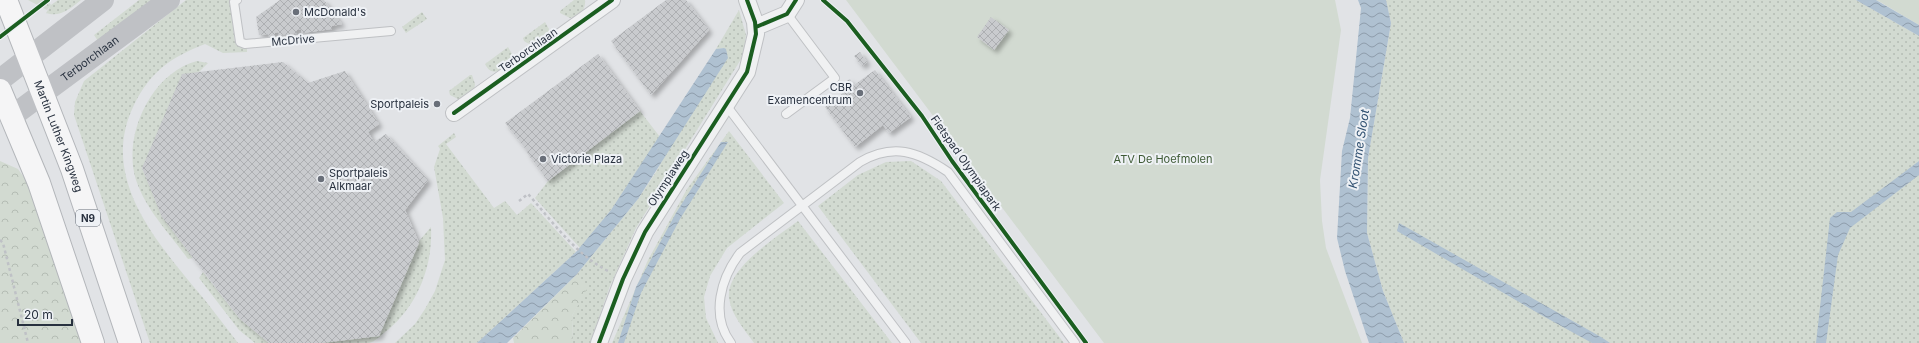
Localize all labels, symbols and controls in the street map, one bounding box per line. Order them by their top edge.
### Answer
place label: McDonald's [304,5,366,19]
marker: McDonald's [291,7,301,17]
street label: Terborchlaan [496,25,560,75]
street label: McDrive [271,31,315,49]
street label: Terborchlaan [58,33,122,85]
street label: Martin Luther Kingweg [31,78,86,194]
place label: CBR Examencentrum [768,80,852,107]
marker: CBR Examencentrum [855,88,865,98]
place label: Sportpaleis [370,97,429,111]
marker: Sportpaleis [432,99,442,109]
water label: Kromme Sloot [1345,107,1372,190]
street label: Fietspad Olympiapark [928,112,1004,214]
street label: Olympiaweg [645,147,691,209]
place label: Victorie Plaza [551,152,622,166]
park label: ATV De Hoefmolen [1114,152,1212,166]
marker: Victorie Plaza [538,154,548,164]
place label: Sportpaleis Alkmaar [329,166,388,193]
marker: Sportpaleis Alkmaar [316,174,326,184]
road number: N9 [76,210,100,226]
scale bar [18,301,72,327]
text: 20 m [24,307,53,322]

